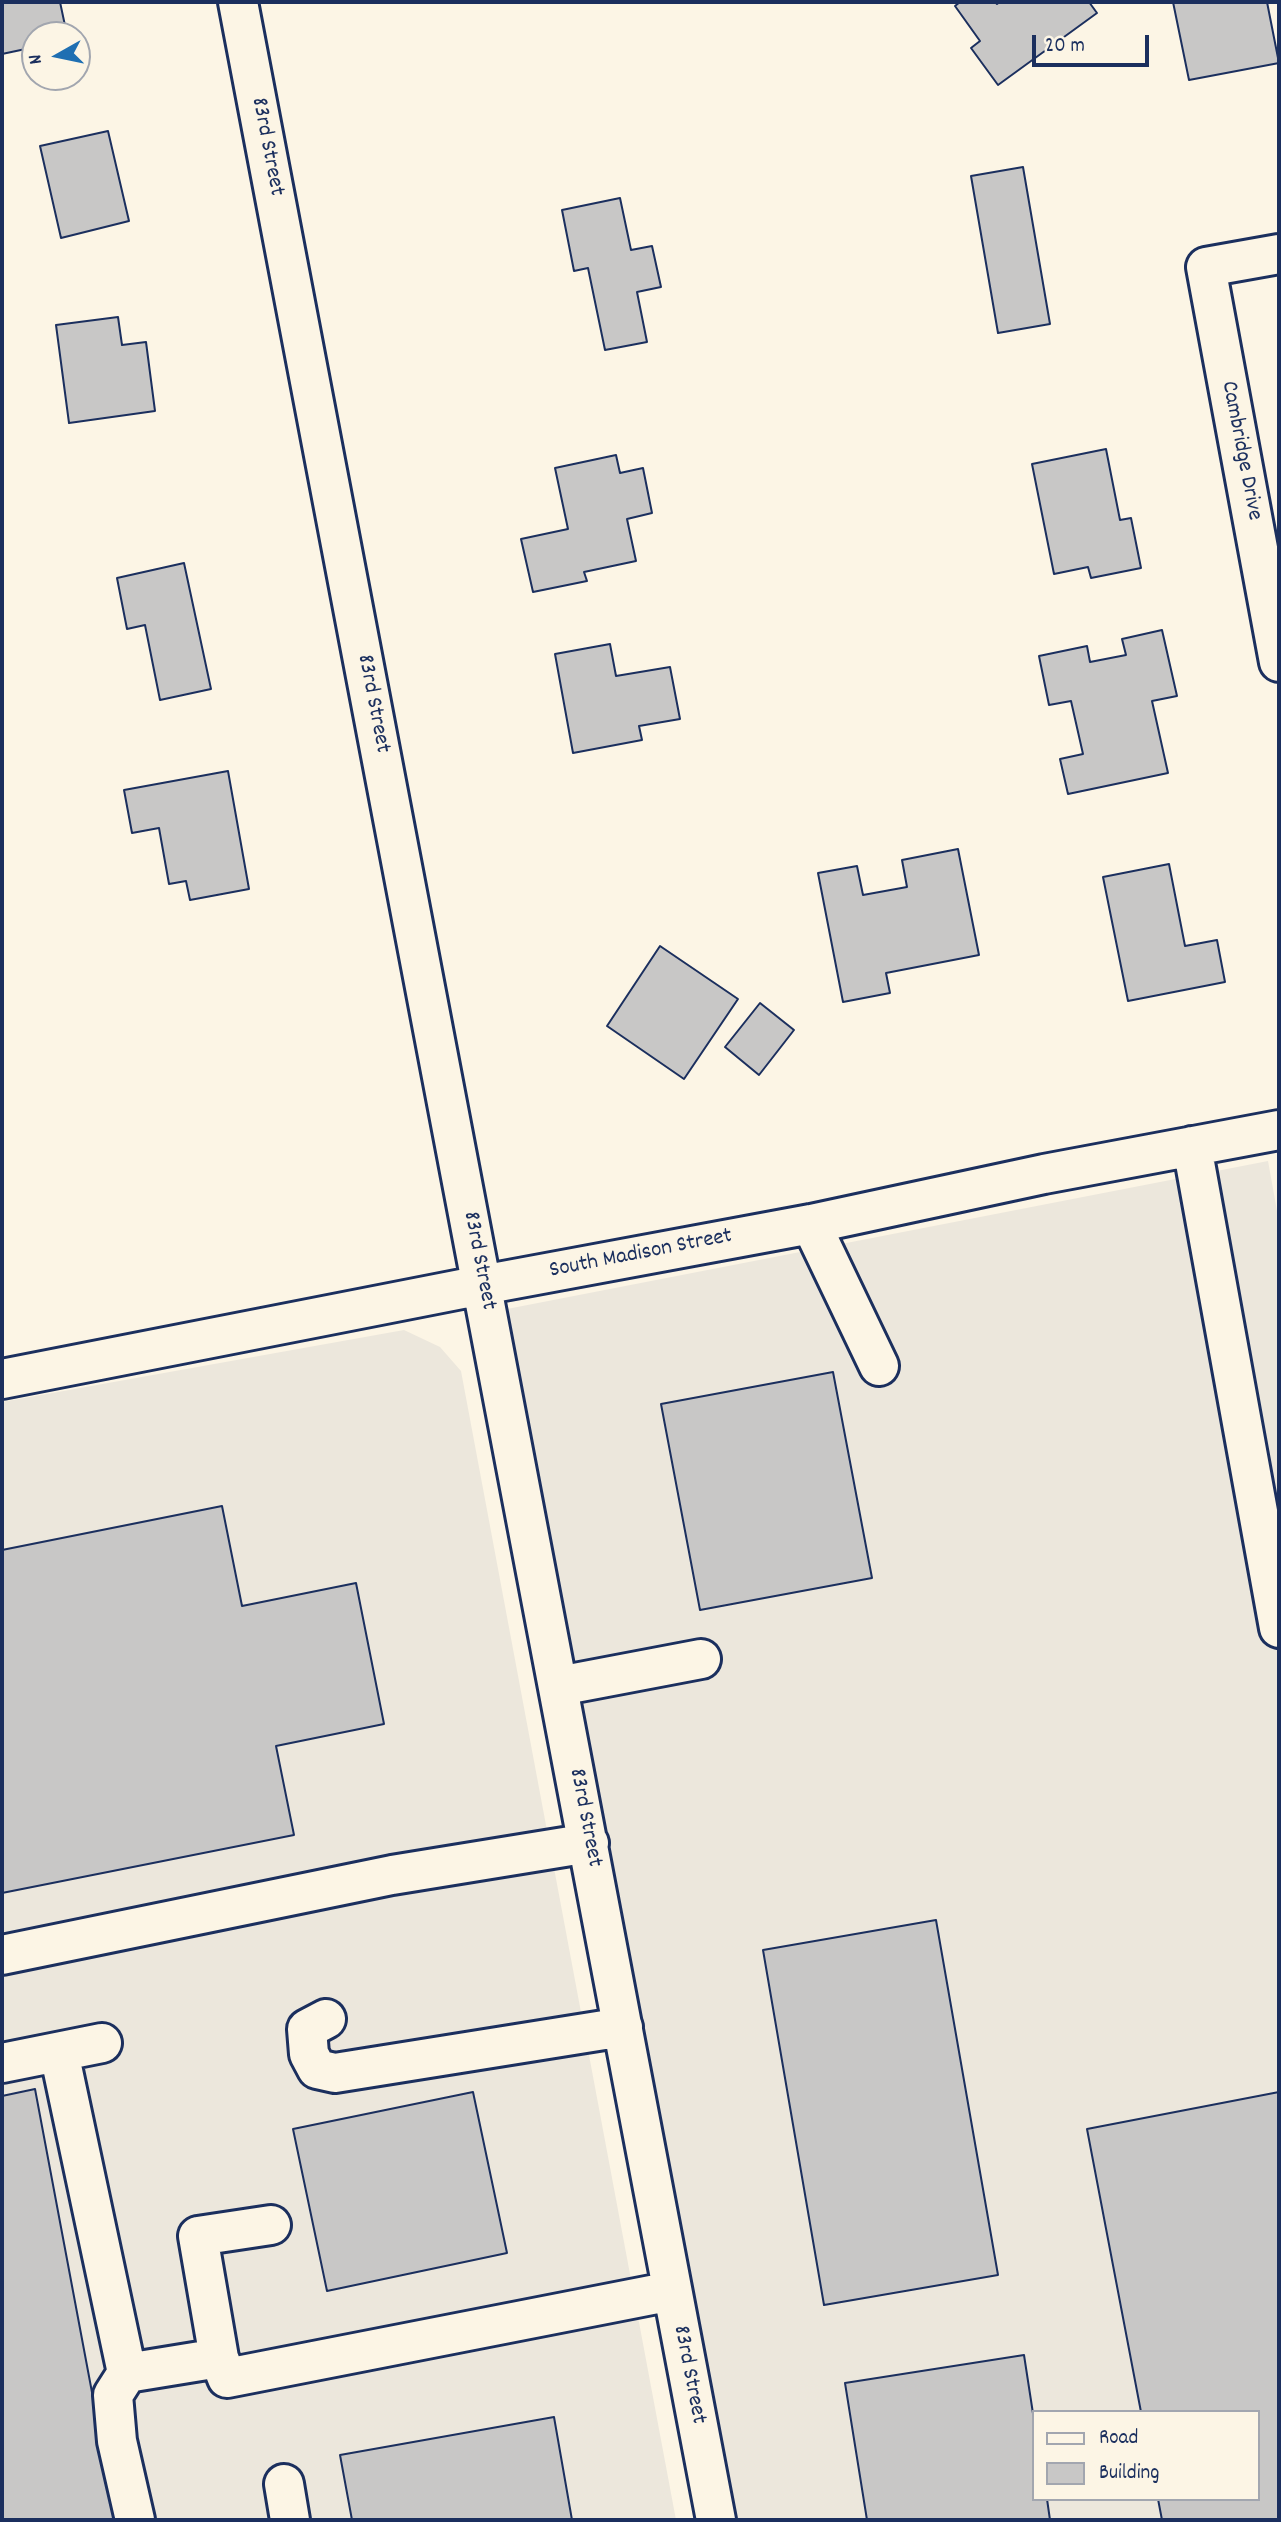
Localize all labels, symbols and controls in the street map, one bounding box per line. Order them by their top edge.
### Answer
north arrow [21,21,91,91]
scale bar [1036,21,1153,65]
text: 20 m [1045,32,1085,62]
text: N [23,52,51,66]
street label: 83rd Street [243,95,289,199]
street label: Cambridge Drive [1213,379,1267,523]
street label: 83rd Street [349,652,395,756]
street label: 83rd Street [455,1209,501,1313]
street label: South Madison Street [547,1224,735,1286]
street label: 83rd Street [561,1766,607,1870]
street label: 83rd Street [665,2323,711,2427]
legend [1032,2410,1260,2501]
text: Road [1099,2424,1138,2454]
text: Building [1099,2459,1159,2489]

